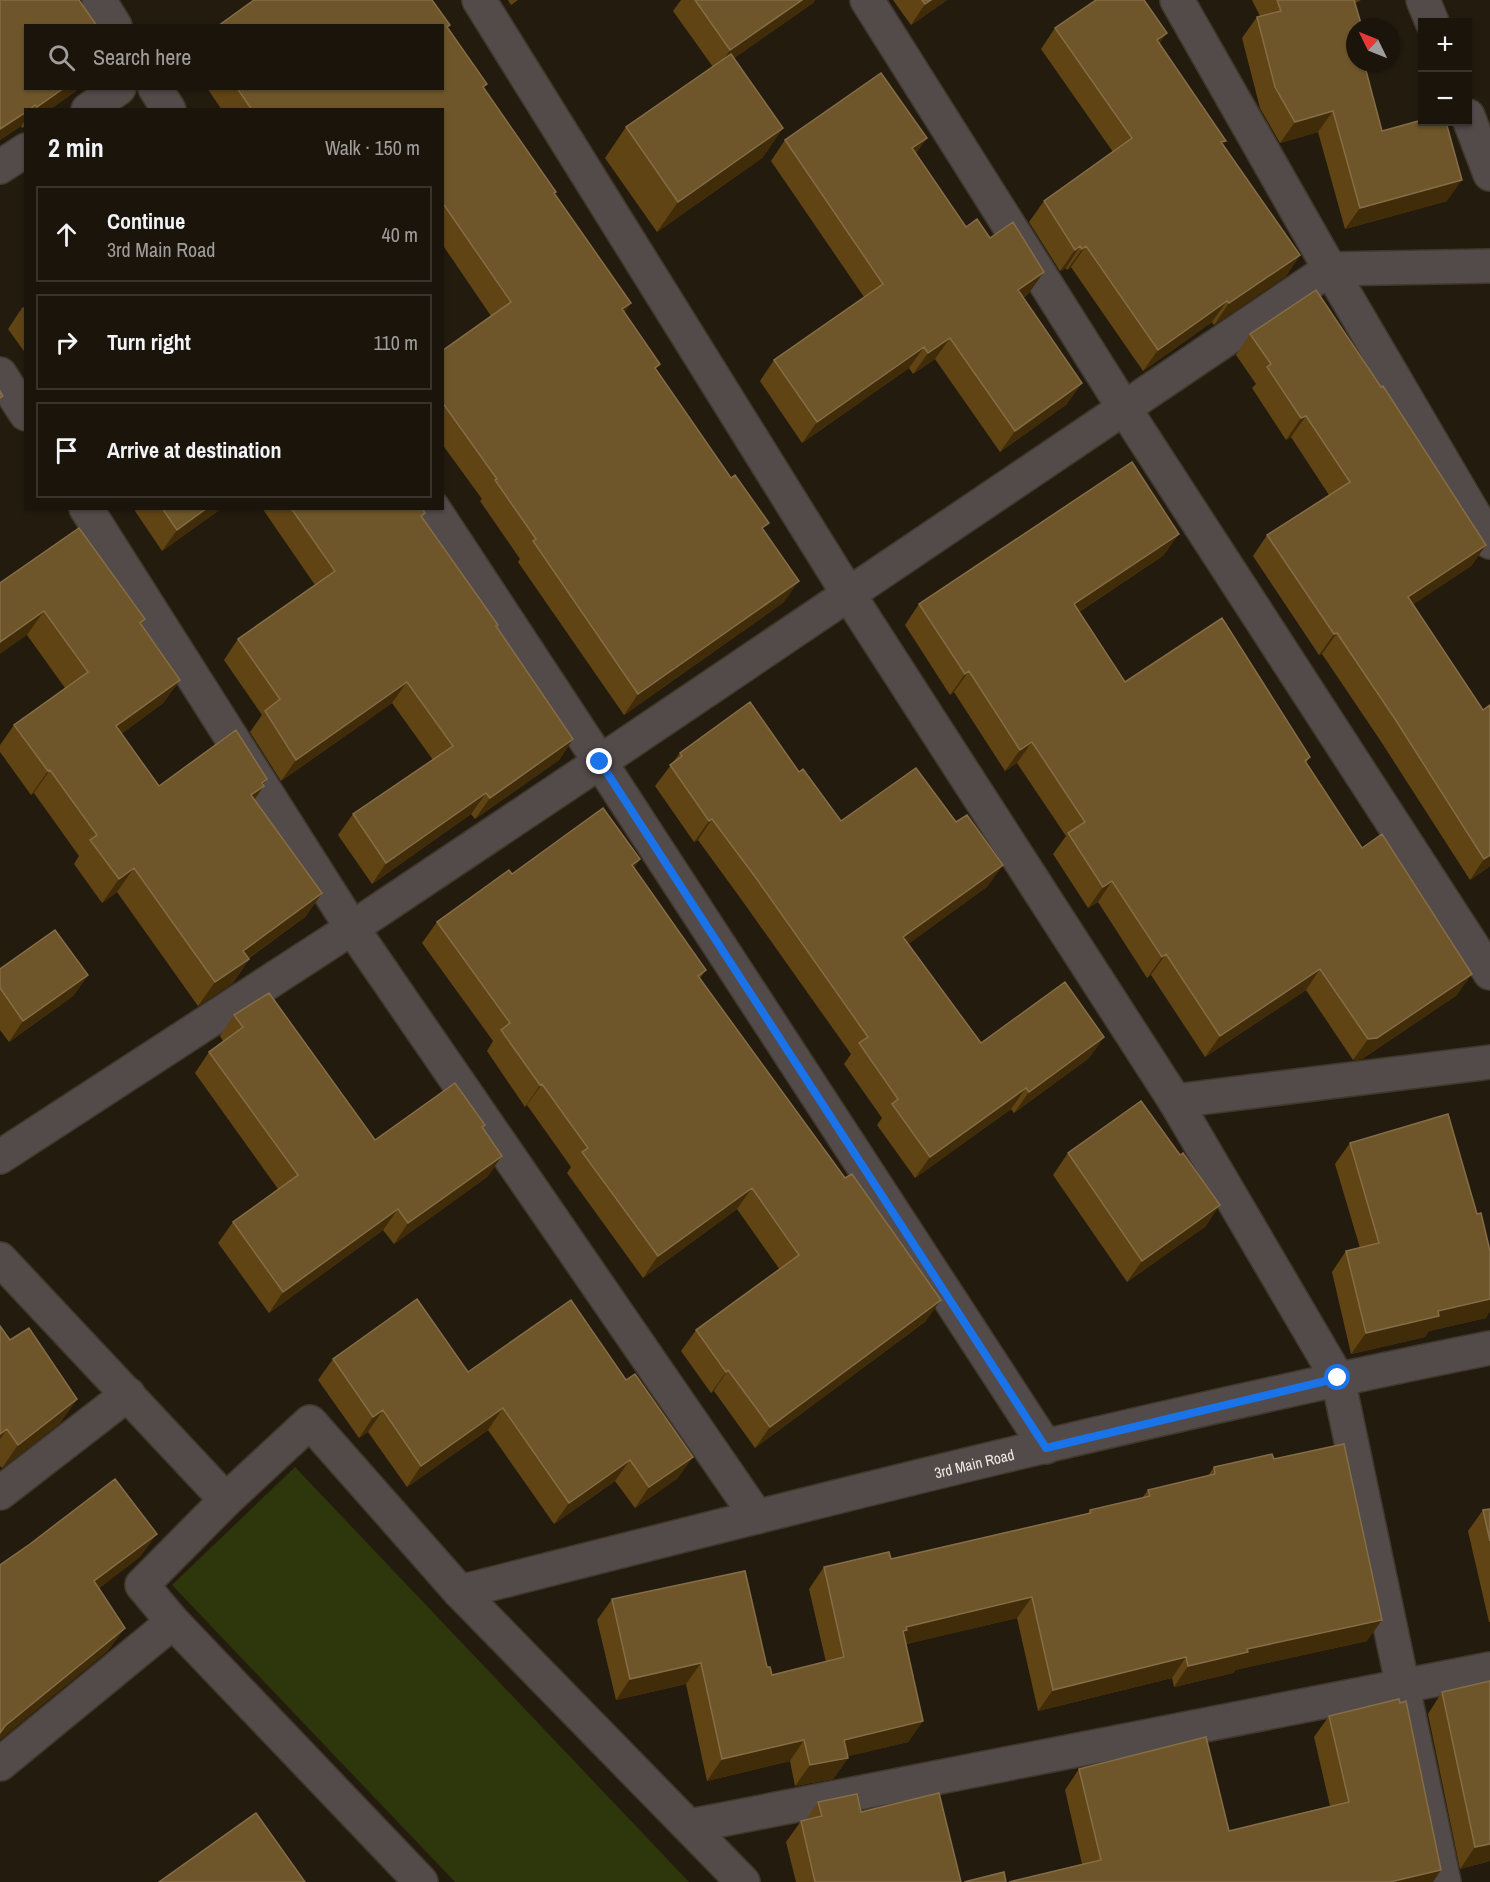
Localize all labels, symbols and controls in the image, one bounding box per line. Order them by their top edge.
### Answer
north arrow [1346,18,1400,72]
map controls [1418,18,1472,126]
button: + [1418,18,1472,72]
search box [24,24,444,90]
icon: search [45,41,78,74]
text: Search here [93,42,191,72]
button: − [1418,72,1472,126]
text: 2 min [48,130,104,165]
text: Walk · 150 m [325,134,420,161]
text: Continue [107,206,185,236]
icon: ahead [50,218,83,251]
text: 40 m [382,221,418,248]
text: 3rd Main Road [107,236,215,263]
icon: right [50,326,83,359]
text: Turn right [107,327,191,357]
text: 110 m [374,329,418,356]
icon: arrive [50,434,83,467]
text: Arrive at destination [107,435,281,465]
route end [586,748,612,774]
route start [1324,1364,1350,1390]
street label: 3rd Main Road [932,1443,1016,1483]

